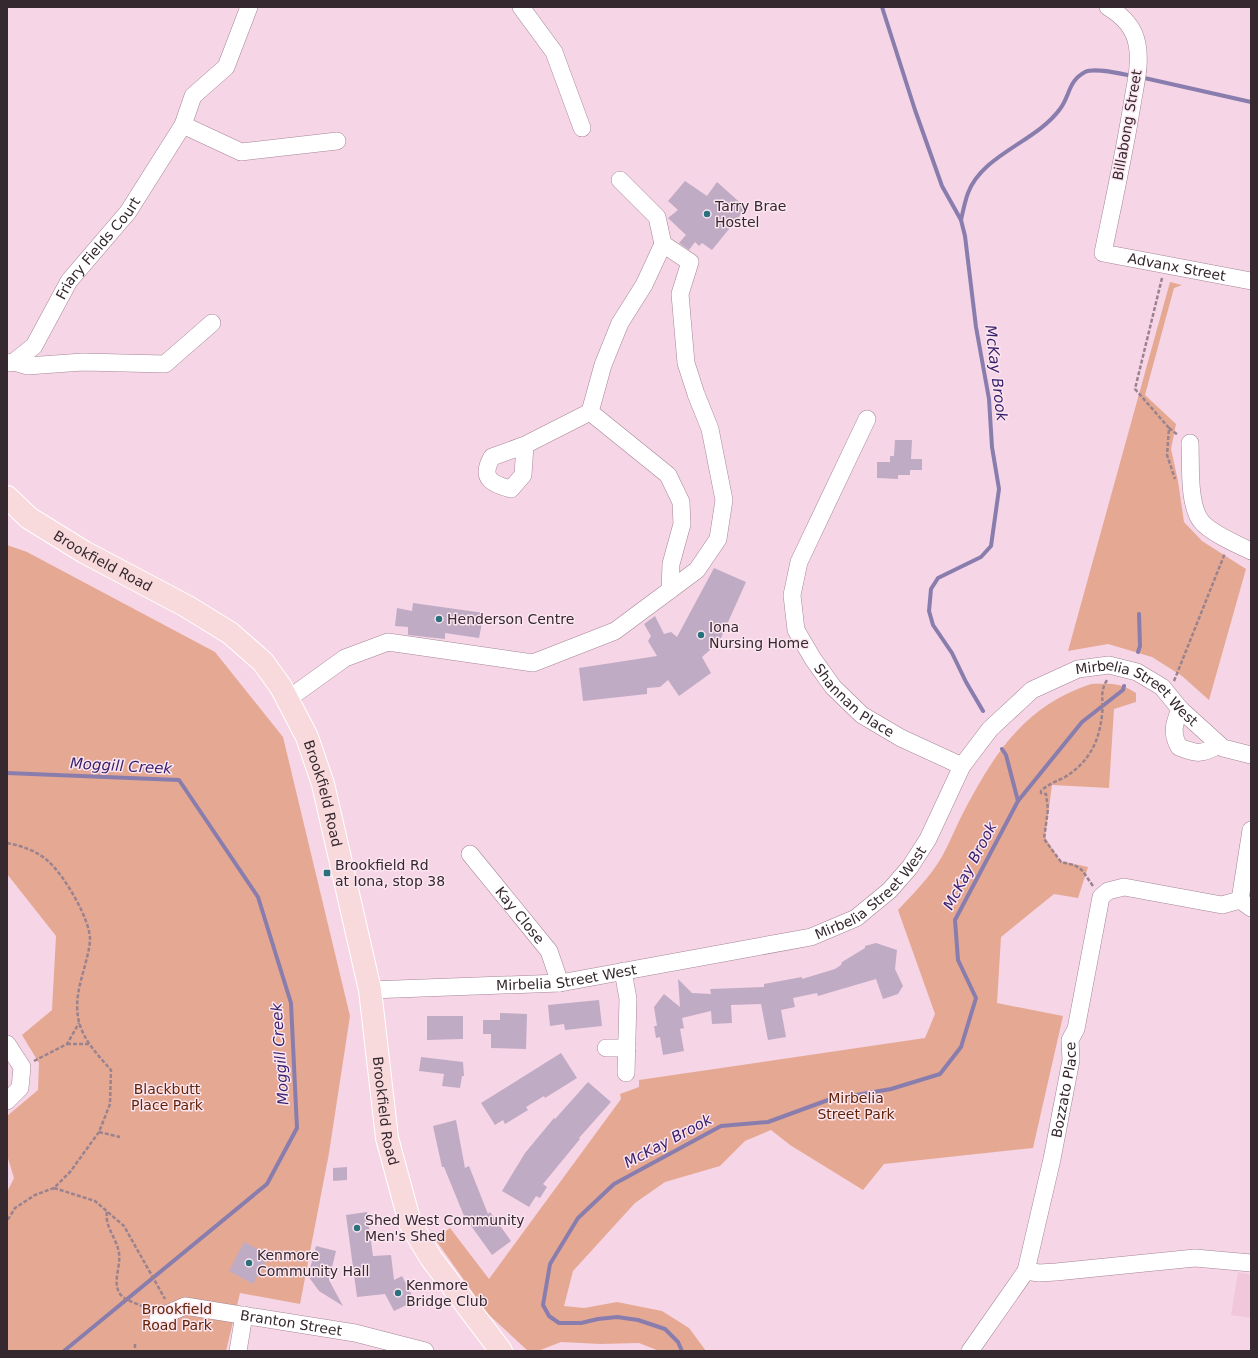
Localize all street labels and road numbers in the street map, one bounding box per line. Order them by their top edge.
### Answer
street label: Billabong Street [1109,68,1145,182]
street label: Friary Fields Court [53,194,144,302]
street label: Advanx Street [1126,250,1228,284]
street label: Brookfield Road [51,527,155,595]
street label: Mirbelia Street West [1074,656,1202,730]
street label: Shannan Place [811,660,897,740]
street label: Brookfield Road [301,738,345,848]
street label: Mirbelia Street West [812,843,929,942]
street label: Kay Close [492,884,548,947]
street label: Mirbelia Street West [496,961,638,993]
street label: Bozzato Place [1048,1041,1079,1139]
street label: Brookfield Road [370,1055,402,1167]
street label: Branton Street [239,1307,344,1339]

